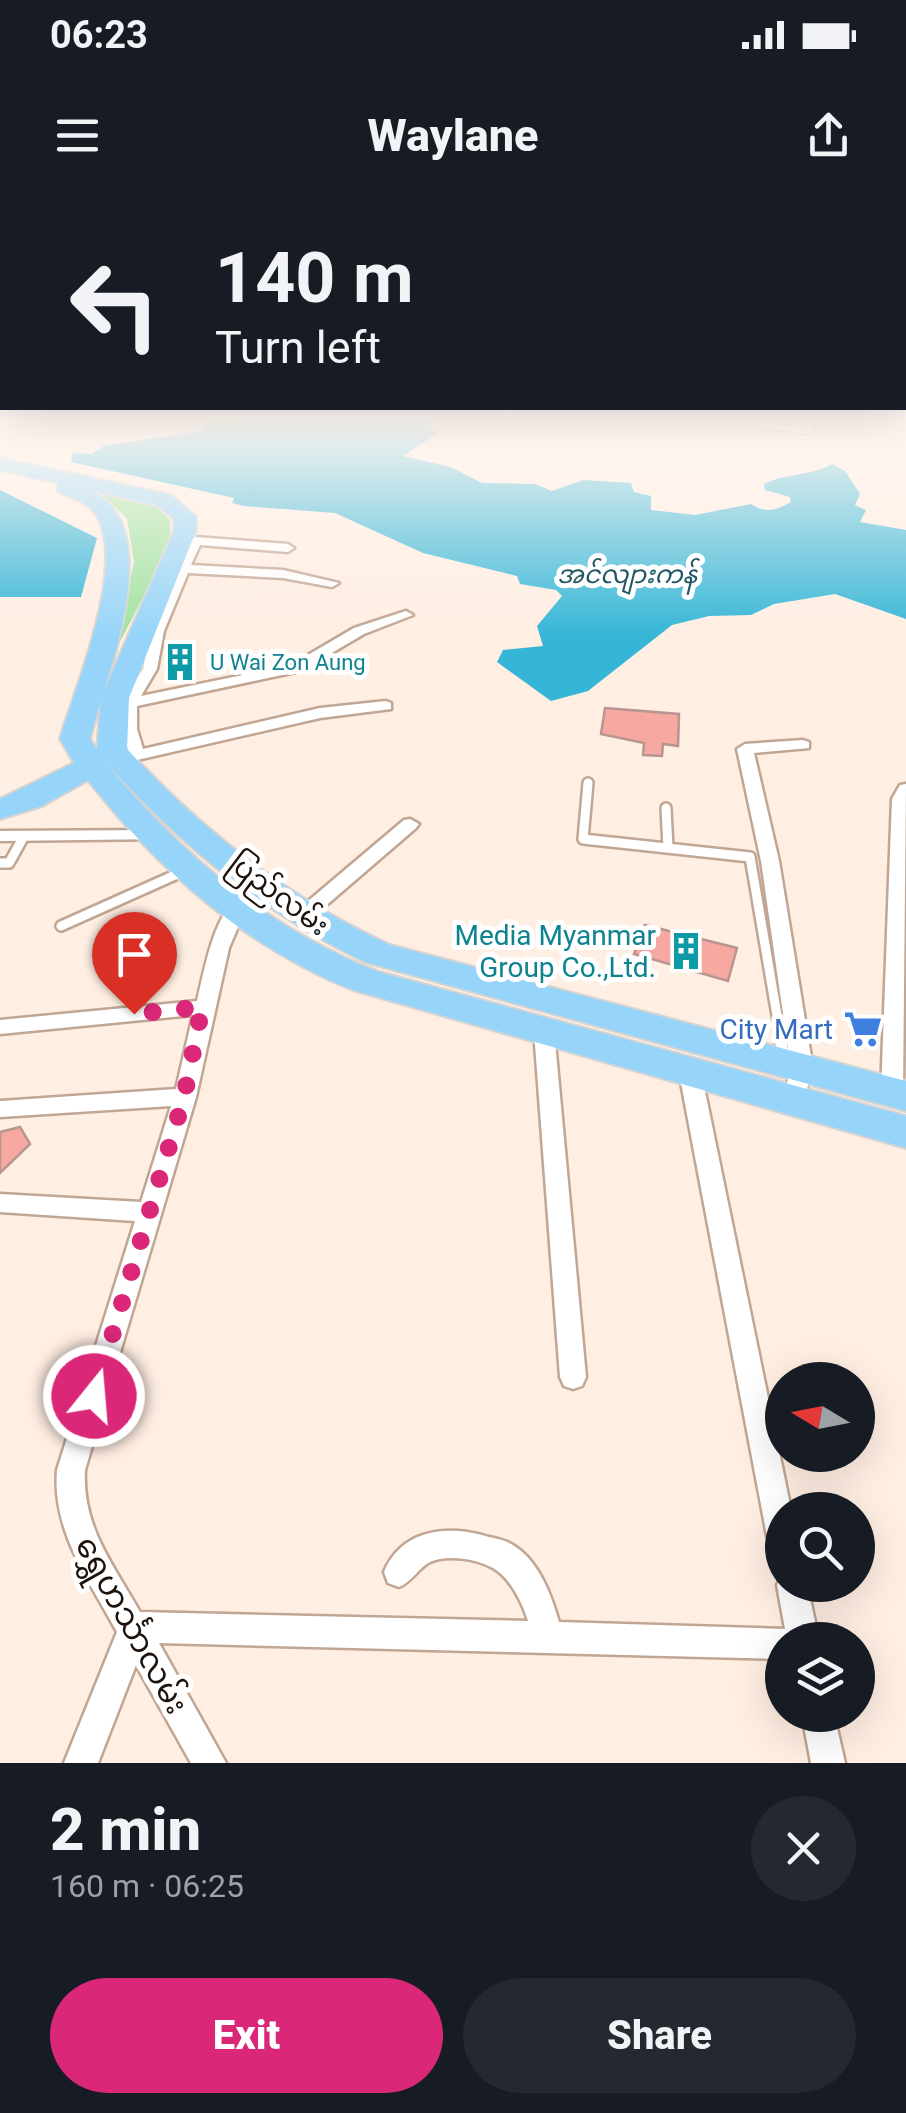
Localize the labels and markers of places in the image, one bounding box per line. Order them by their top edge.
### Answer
building icon: U Wai Zon Aung [159,641,201,683]
place label: U Wai Zon Aung [210,650,366,675]
pin [92,912,177,1015]
place label: Media Myanmar Group Co.,Ltd. [454,919,657,984]
building icon: Media Myanmar Group Co.,Ltd. [665,930,707,972]
supermarket icon: City Mart [842,1008,884,1050]
place label: City Mart [720,1013,833,1046]

